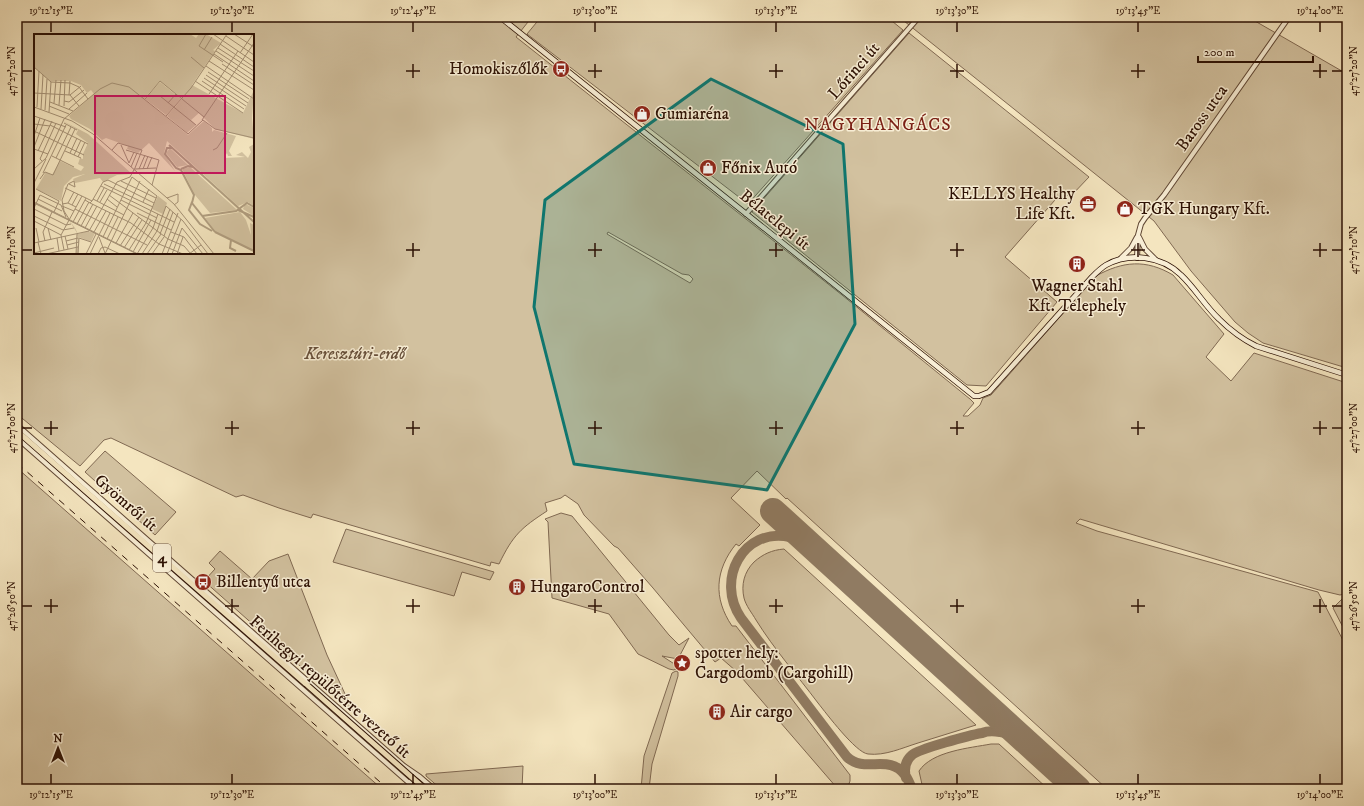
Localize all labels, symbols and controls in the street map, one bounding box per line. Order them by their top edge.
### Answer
text: 19°12'15"E [29,5,73,17]
text: 19°12'30"E [210,5,254,17]
text: 19°12'45"E [390,5,436,17]
text: 19°13'00"E [573,5,617,17]
text: 19°13'15"E [755,5,797,17]
text: 19°13'30"E [936,5,978,17]
text: 19°13'45"E [1116,5,1160,17]
text: 19°14'00"E [1297,5,1343,17]
inset map [34,34,254,254]
street label: Lőrinci út [823,37,885,104]
scale bar [1198,38,1313,64]
text: 200 m [1204,45,1234,60]
text: 47°27'20"N [6,46,18,96]
text: 47°27'20"N [1348,46,1360,96]
place label: Homokiszőlők [449,58,549,80]
bus stop icon: Homokiszőlők [551,59,571,79]
street label: Baross utca [1171,80,1233,155]
place label: Gumiaréna [655,103,730,125]
shop icon: Gumiaréna [632,104,652,124]
district label: NAGYHANGÁCS [804,113,952,136]
place label: Főnix Autó [721,157,797,179]
shop icon: Főnix Autó [698,158,718,178]
place label: KELLYS Healthy Life Kft. [948,183,1076,225]
street label: Bélatelepi út [735,185,815,256]
office icon: KELLYS Healthy Life Kft. [1078,194,1098,214]
place label: TGK Hungary Kft. [1138,198,1270,220]
shop icon: TGK Hungary Kft. [1115,199,1135,219]
text: 47°27'10"N [6,226,18,274]
text: 47°27'10"N [1348,226,1360,274]
building icon: Wagner Stahl Kft. Telephely [1067,254,1087,274]
place label: Wagner Stahl Kft. Telephely [1028,275,1127,317]
park label: Keresztúri-erdő [304,343,408,365]
text: 47°27'00"N [6,403,18,453]
text: 47°27'00"N [1348,403,1360,453]
street label: Gyömrői út [90,469,163,537]
road number: 4 [153,544,171,572]
place label: Billentyű utca [216,571,311,593]
bus stop icon: Billentyű utca [193,572,213,592]
place label: HungaroControl [530,576,645,598]
building icon: HungaroControl [507,577,527,597]
text: 47°26'50"N [6,581,18,631]
text: 47°26'50"N [1348,581,1360,631]
street label: Ferihegyi repülőtérre vezető út [245,611,416,764]
place label: spotter hely: Cargodomb (Cargohill) [695,642,854,684]
place icon: spotter hely: Cargodomb (Cargohill) [672,653,692,673]
place label: Air cargo [730,701,793,723]
building icon: Air cargo [707,702,727,722]
north arrow [38,728,78,768]
text: N [53,732,63,746]
text: 19°12'15"E [29,789,73,801]
text: 19°12'30"E [210,789,254,801]
text: 19°12'45"E [390,789,436,801]
text: 19°13'00"E [573,789,617,801]
text: 19°13'15"E [755,789,797,801]
text: 19°13'30"E [936,789,978,801]
text: 19°13'45"E [1116,789,1160,801]
text: 19°14'00"E [1297,789,1343,801]

